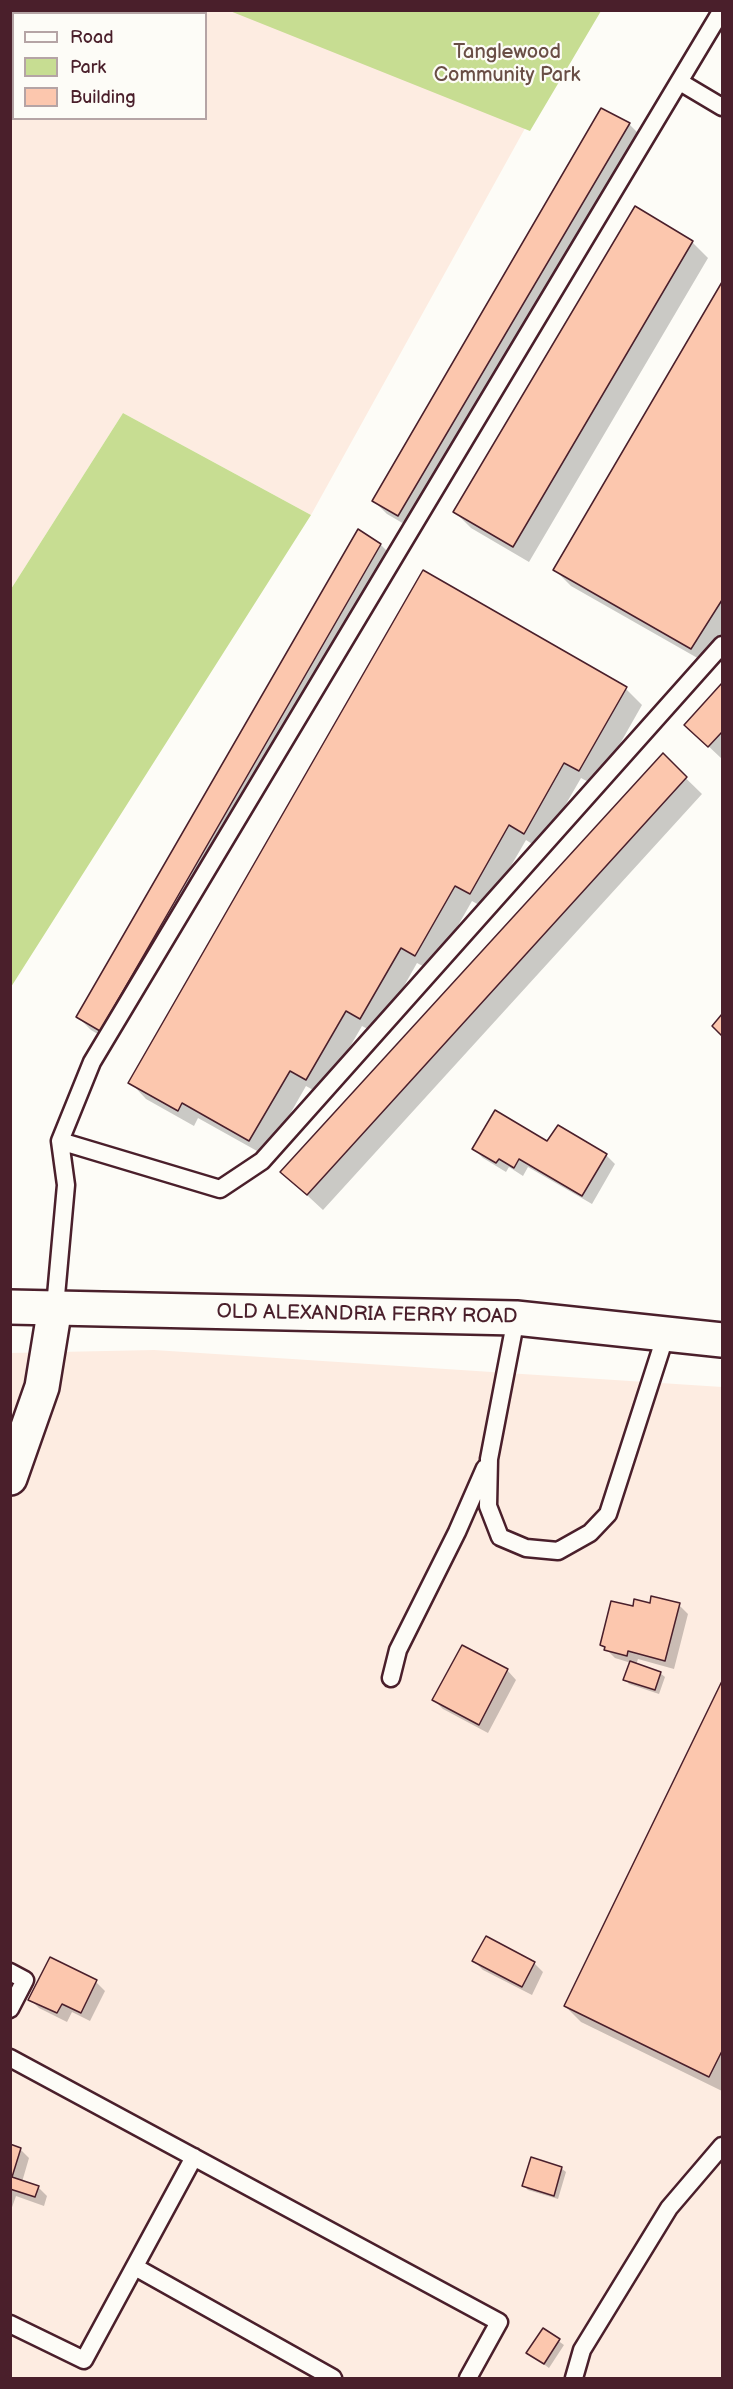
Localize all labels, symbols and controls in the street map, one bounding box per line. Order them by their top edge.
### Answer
legend [12,12,207,120]
text: Road [70,27,114,48]
park label: Tanglewood Community Park [434,41,580,88]
text: Park [70,57,106,78]
text: Building [70,87,136,108]
street label: OLD ALEXANDRIA FERRY ROAD [216,1300,518,1330]

